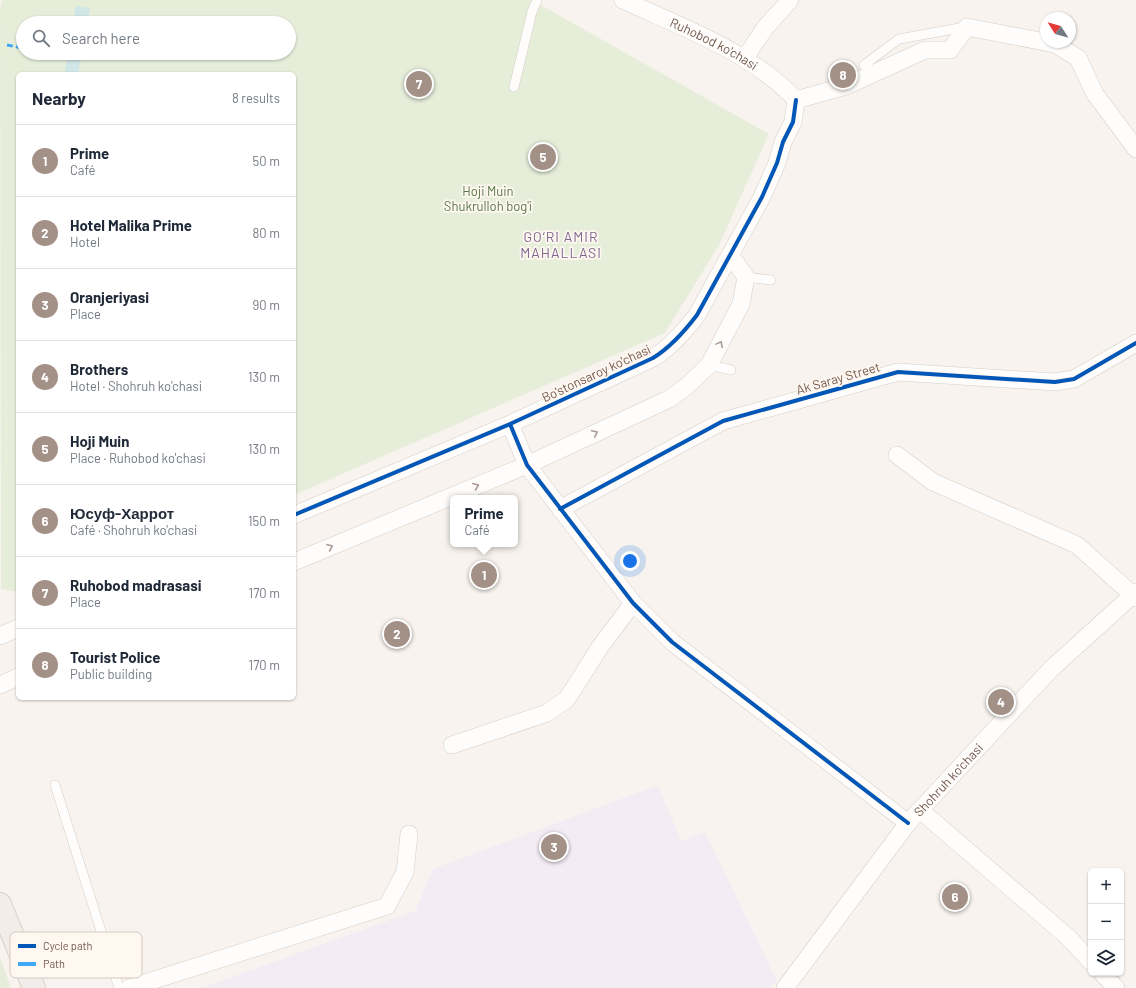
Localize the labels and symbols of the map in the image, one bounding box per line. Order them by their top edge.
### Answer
north arrow [1040,12,1076,48]
street label: Ruhobod ko'chasi [668,14,761,73]
pin: 8 [830,60,856,90]
pin: 7 [406,69,432,99]
pin: 5 [530,142,556,172]
park label: Hoji Muin Shukrulloh bog'i [444,183,532,214]
district label: GO‘RI AMIR MAHALLASI [520,228,602,261]
street label: Bo'stonsaroy ko'chasi [539,341,653,405]
one-way arrow [715,341,723,348]
street label: Ak Saray Street [794,358,882,398]
one-way arrow [590,430,598,438]
one-way arrow [471,483,479,491]
one-way arrow [326,543,333,551]
your location [620,551,640,571]
pin: 1 [471,560,497,590]
pin: 2 [384,619,410,649]
pin: 4 [988,687,1014,717]
street label: Shohruh ko'chasi [910,740,986,820]
pin: 3 [541,832,567,862]
pin: 6 [942,882,968,912]
legend [10,932,142,978]
text: Cycle path [43,939,93,952]
text: Path [43,957,65,970]

